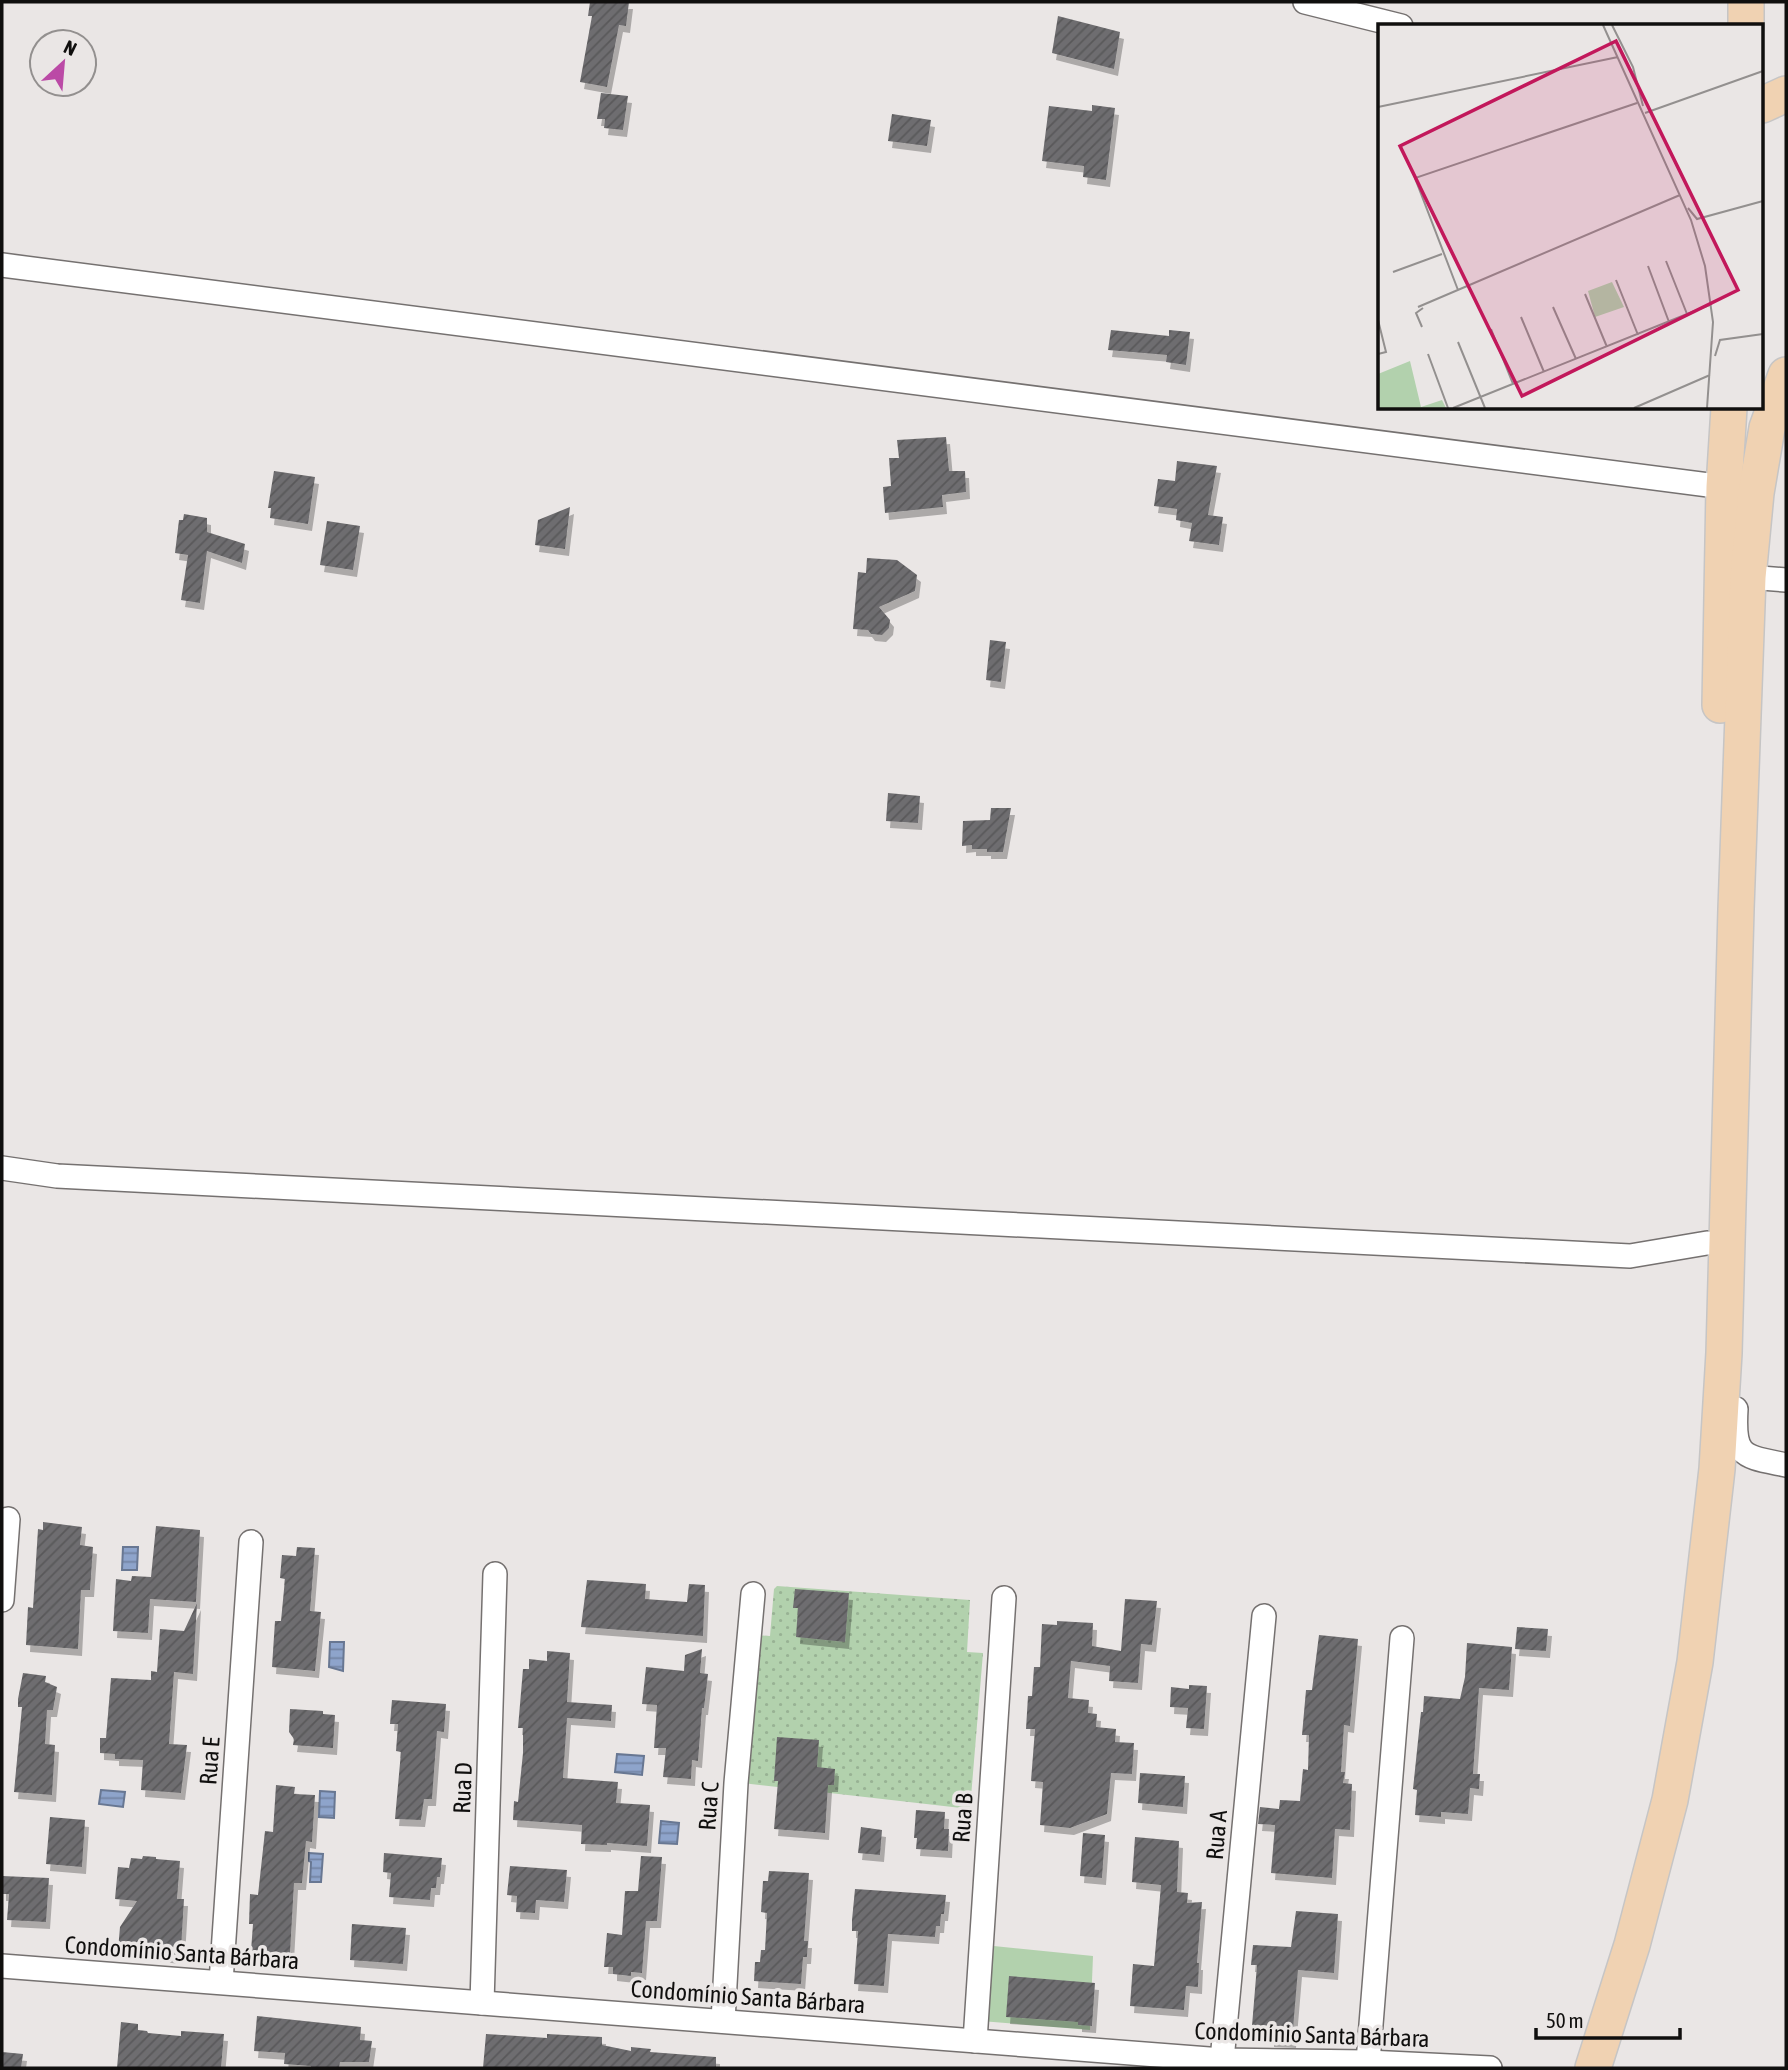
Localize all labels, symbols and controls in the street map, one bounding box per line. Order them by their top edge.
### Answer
inset map [1378,24,1764,410]
north arrow [28,28,98,98]
text: N [61,35,80,60]
street label: Rua E [194,1736,225,1786]
street label: Rua D [448,1762,477,1814]
street label: Rua C [693,1780,724,1831]
street label: Rua B [947,1792,978,1844]
street label: Rua A [1201,1809,1232,1861]
street label: Condomínio Santa Bárbara [64,1931,300,1974]
street label: Condomínio Santa Bárbara [630,1975,866,2018]
scale bar [1536,1996,1680,2040]
text: 50 m [1546,2008,1584,2032]
street label: Condomínio Santa Bárbara [1194,2017,1430,2052]

